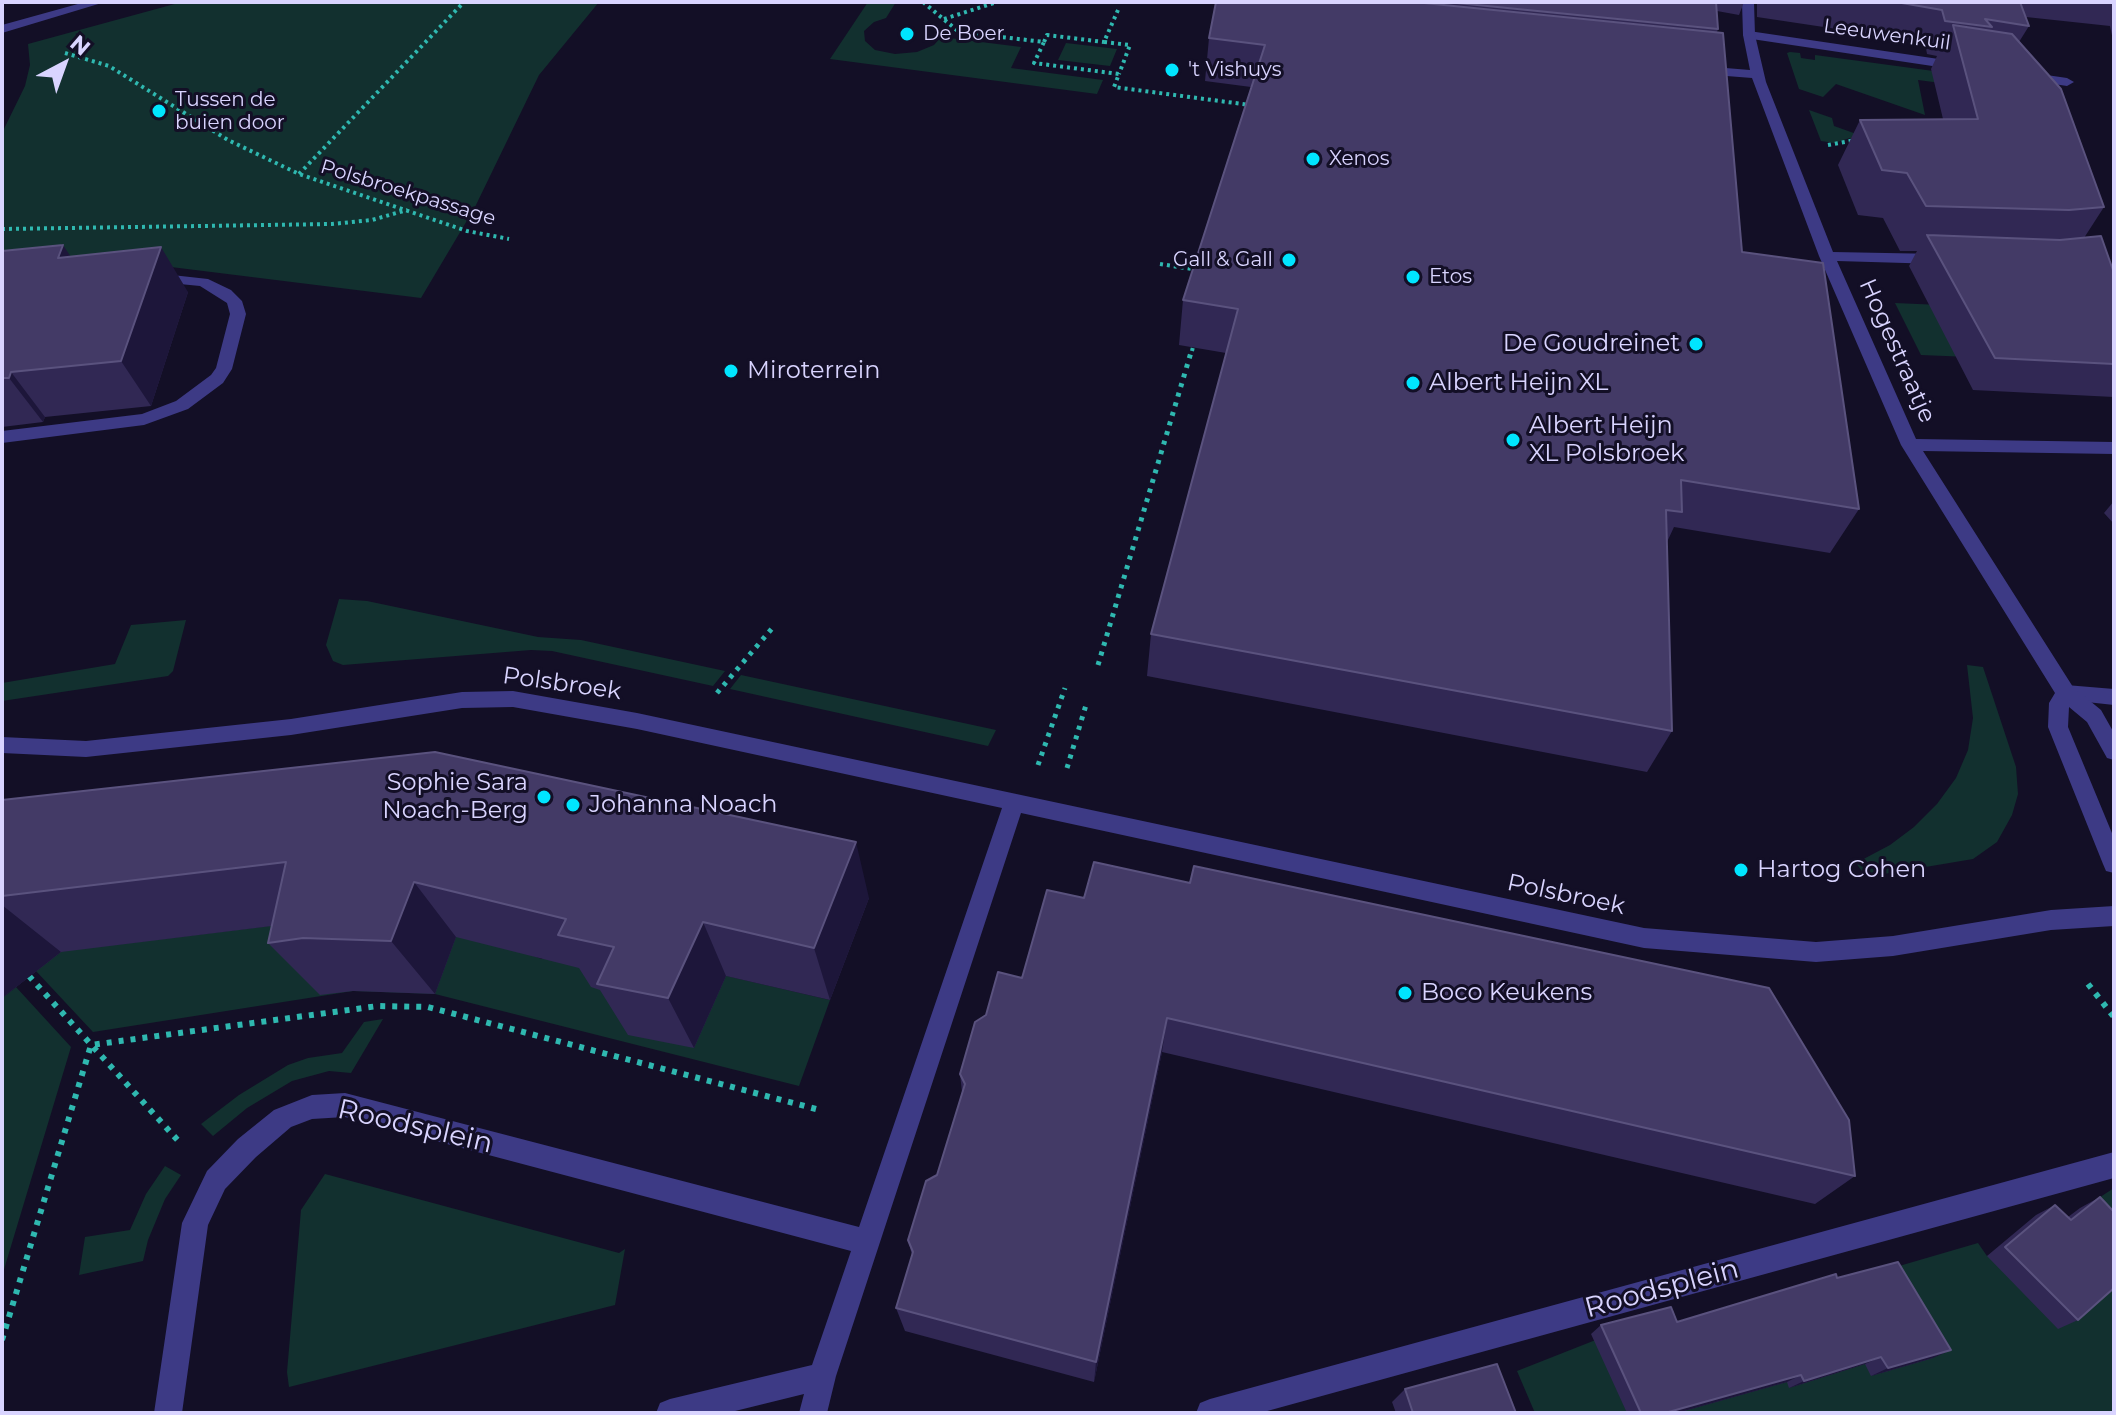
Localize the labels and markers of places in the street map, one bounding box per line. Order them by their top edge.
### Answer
place label: De Boer [923,22,1005,46]
marker: De Boer [898,25,916,43]
place label: 't Vishuys [1188,58,1281,82]
marker: 't Vishuys [1163,61,1181,79]
place label: Tussen de buien door [175,88,285,135]
marker: Tussen de buien door [150,102,168,120]
place label: Xenos [1329,147,1389,171]
marker: Xenos [1304,150,1322,168]
place label: Gall & Gall [1173,248,1273,272]
marker: Gall & Gall [1280,251,1298,269]
place label: Etos [1429,265,1472,289]
marker: Etos [1404,268,1422,286]
place label: De Goudreinet [1503,330,1680,358]
marker: De Goudreinet [1687,335,1705,353]
place label: Miroterrein [747,357,880,385]
marker: Miroterrein [722,362,740,380]
place label: Albert Heijn XL [1429,369,1608,397]
marker: Albert Heijn XL [1404,374,1422,392]
place label: Albert Heijn XL Polsbroek [1529,412,1684,468]
marker: Albert Heijn XL Polsbroek [1504,431,1522,449]
place label: Sophie Sara Noach-Berg [382,769,528,825]
marker: Sophie Sara Noach-Berg [535,788,553,806]
place label: Johanna Noach [589,791,778,819]
marker: Johanna Noach [564,796,582,814]
place label: Hartog Cohen [1757,856,1926,884]
marker: Hartog Cohen [1732,861,1750,879]
place label: Boco Keukens [1421,979,1592,1007]
marker: Boco Keukens [1396,984,1414,1002]

